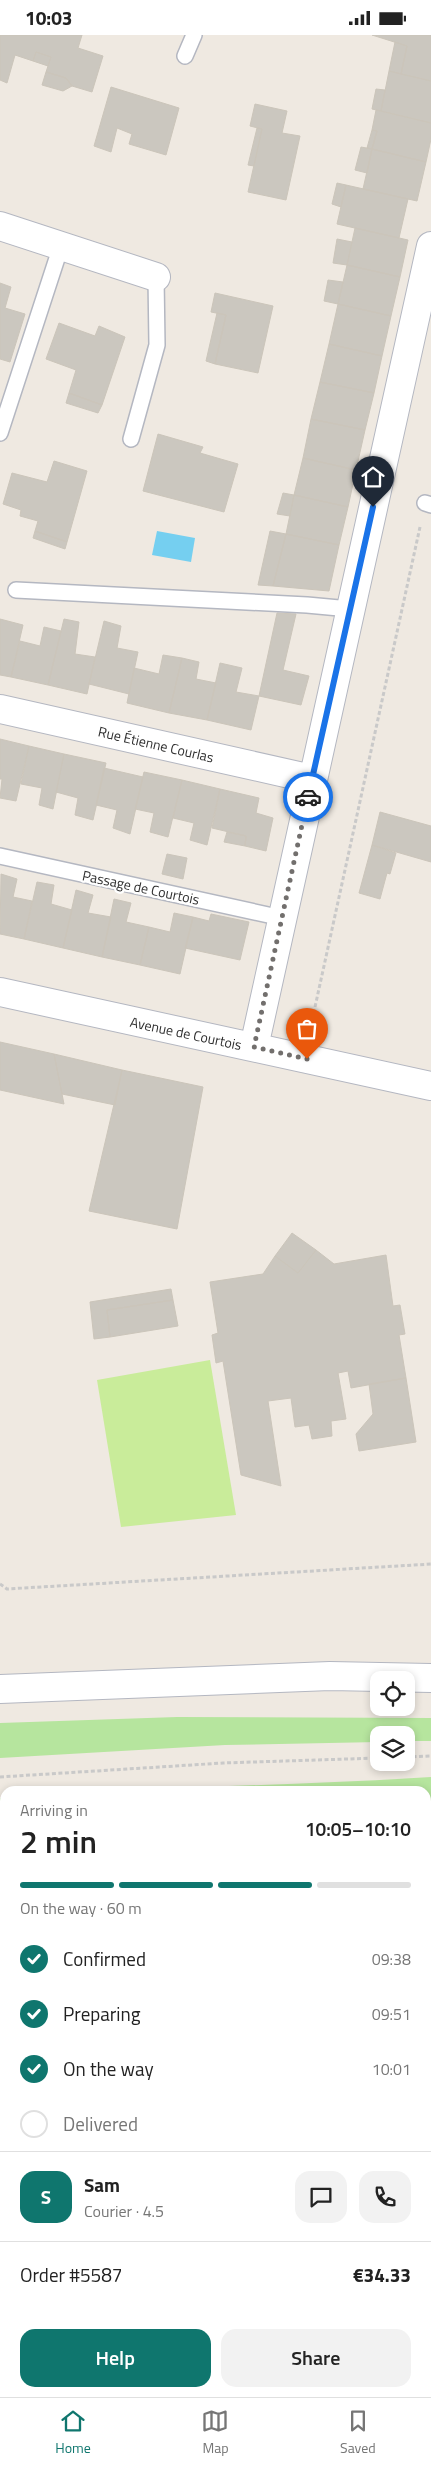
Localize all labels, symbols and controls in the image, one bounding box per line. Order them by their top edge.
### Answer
text: 10:03 [25,3,72,32]
pin [352,456,394,507]
icon: home [359,463,387,491]
street label: Rue Étienne Courlas [96,721,216,767]
courier [283,772,333,822]
icon: car [294,783,322,811]
street label: Passage de Courtois [81,864,201,910]
pin [286,1008,328,1059]
street label: Avenue de Courtois [128,1011,244,1055]
icon: bag [293,1015,321,1043]
map controls [370,1671,415,1771]
button: locate [370,1671,415,1716]
button: layers [370,1726,415,1771]
text: Arriving in [20,1798,88,1822]
text: 10:05–10:10 [305,1814,411,1843]
text: 2 min [20,1817,97,1865]
text: On the way · 60 m [20,1896,142,1920]
text: Confirmed [63,1944,146,1973]
icon: check [20,1945,48,1973]
text: 09:38 [372,1947,411,1971]
text: Preparing [63,1999,140,2028]
icon: check [20,2000,48,2028]
text: 09:51 [372,2002,411,2026]
text: On the way [63,2054,154,2083]
icon: check [20,2055,48,2083]
text: 10:01 [372,2057,411,2081]
text: Delivered [63,2109,138,2138]
text: Sam [84,2170,120,2199]
button: chat [295,2171,347,2223]
button: phone [359,2171,411,2223]
text: S [41,2182,51,2211]
text: Courier · 4.5 [84,2199,164,2223]
text: Order #5587 [20,2260,122,2289]
text: €34.33 [353,2260,411,2289]
button: Help [20,2329,211,2387]
button: Share [221,2329,411,2387]
tab: Home [55,2407,91,2458]
tab: Map [201,2407,229,2458]
tab: Saved [340,2407,376,2458]

